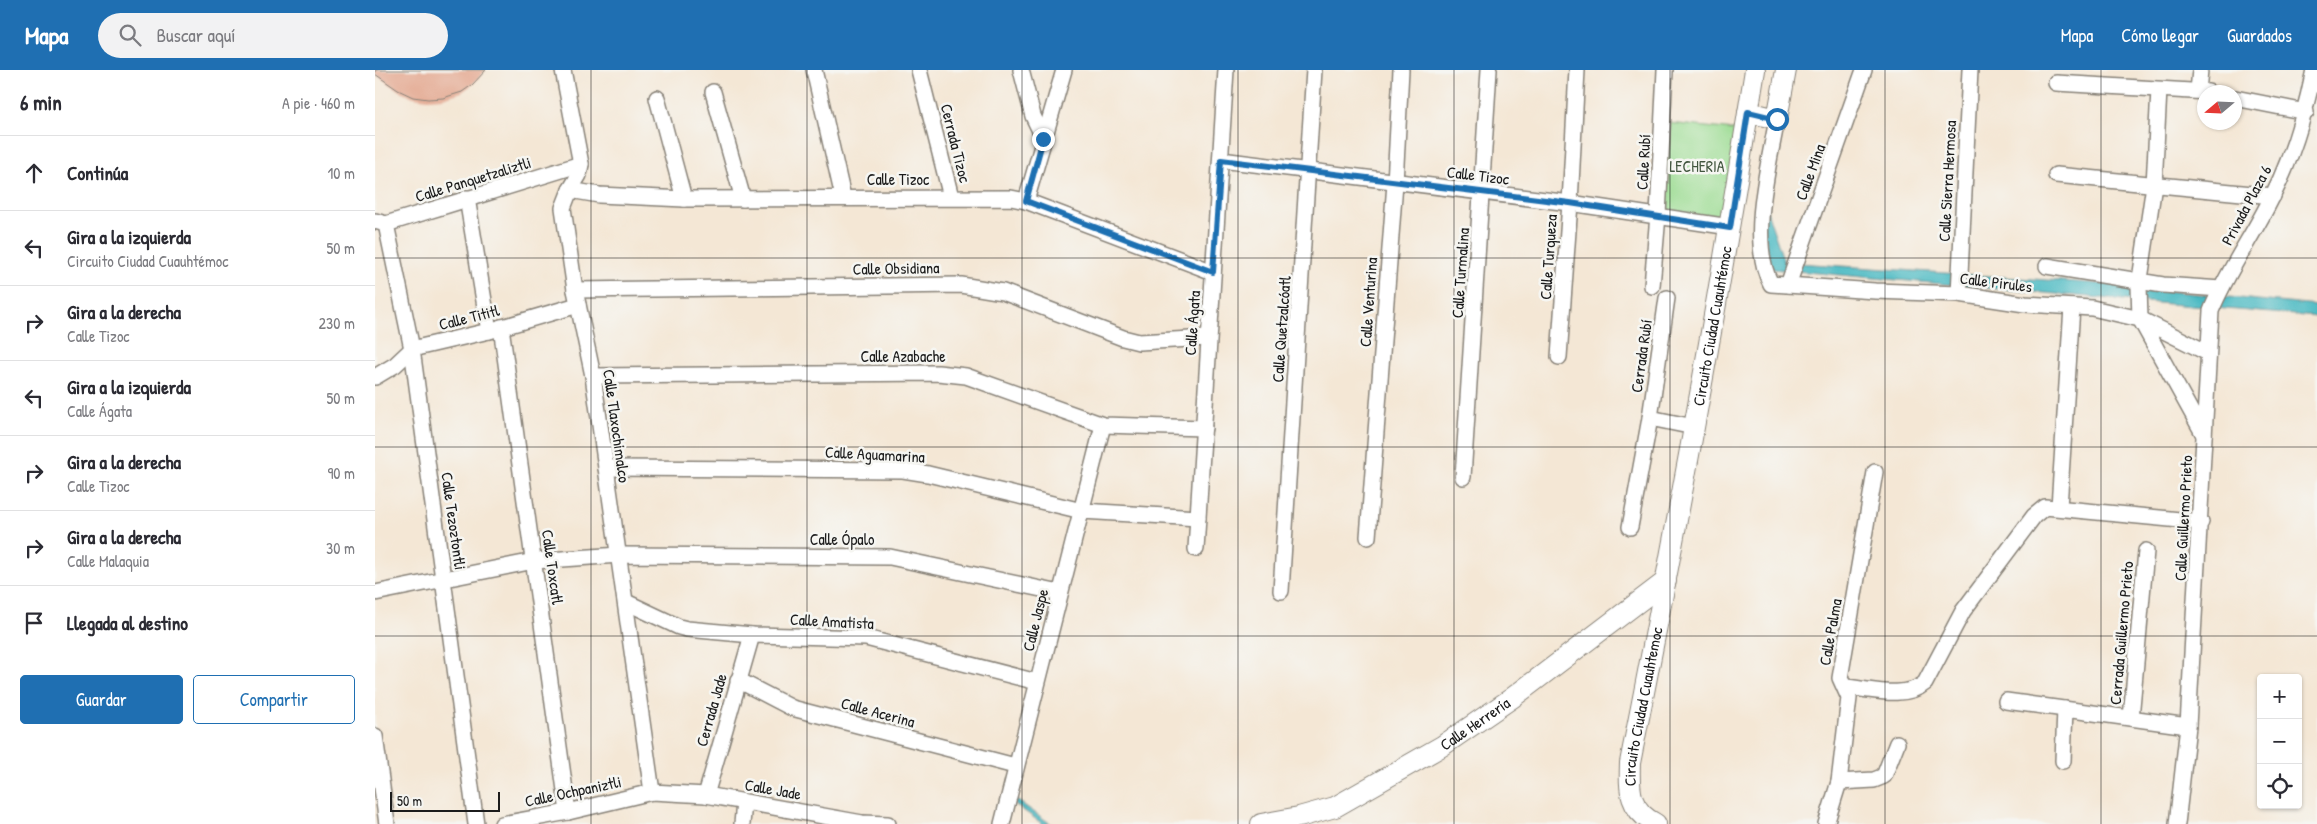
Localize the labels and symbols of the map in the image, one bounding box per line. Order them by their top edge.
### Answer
north arrow [2197,85,2242,130]
street label: Cerrada Tizoc [936,101,977,185]
route start [1766,108,1789,131]
street label: Calle Sierra Hermosa [1933,120,1961,242]
route end [1032,128,1055,151]
street label: Calle Rubí [1631,134,1655,190]
street label: Calle Mina [1790,141,1830,203]
street label: Calle Panquetzaliztli [412,151,534,207]
park label: LECHERIA [1669,155,1725,177]
street label: Calle Tizoc [1446,160,1511,190]
street label: Privada Plaza 6 [2216,161,2276,249]
street label: Calle Tizoc [867,168,930,190]
street label: Calle Turqueza [1534,214,1562,300]
street label: Calle Turmalina [1446,227,1474,319]
street label: Circuito Ciudad Cuauhtémoc [1687,244,1737,408]
street label: Calle Obsidiana [852,256,940,280]
street label: Calle Venturina [1354,256,1382,348]
street label: Calle Pirules [1959,267,2033,297]
street label: Calle Quetzalcóatl [1266,274,1296,383]
street label: Calle Ágata [1179,290,1205,356]
street label: Calle Tititl [436,299,502,335]
street label: Cerrada Rubí [1625,318,1657,394]
street label: Calle Azabache [860,345,946,367]
street label: Calle Tlaxochimalco [598,368,636,485]
street label: Calle Aguamarina [825,440,925,468]
street label: Calle Guillermo Prieto [2169,454,2197,581]
street label: Calle Tezoztontli [436,471,472,571]
street label: Calle Toxcatl [537,528,569,607]
street label: Calle Ópalo [810,528,875,550]
street label: Cerrada Guillermo Prieto [2104,560,2138,706]
street label: Calle Jaspe [1017,586,1054,653]
street label: Calle Palma [1813,597,1847,667]
street label: Calle Amatista [789,608,875,634]
street label: Circuito Ciudad Cuauhtemoc [1619,624,1668,787]
street label: Cerrada Jade [690,670,732,749]
street label: Calle Acerina [839,692,917,732]
street label: Calle Herrería [1435,692,1514,755]
street label: Calle Ochpaniztli [523,770,623,812]
street label: Calle Jade [743,773,803,805]
scale bar [390,789,500,812]

